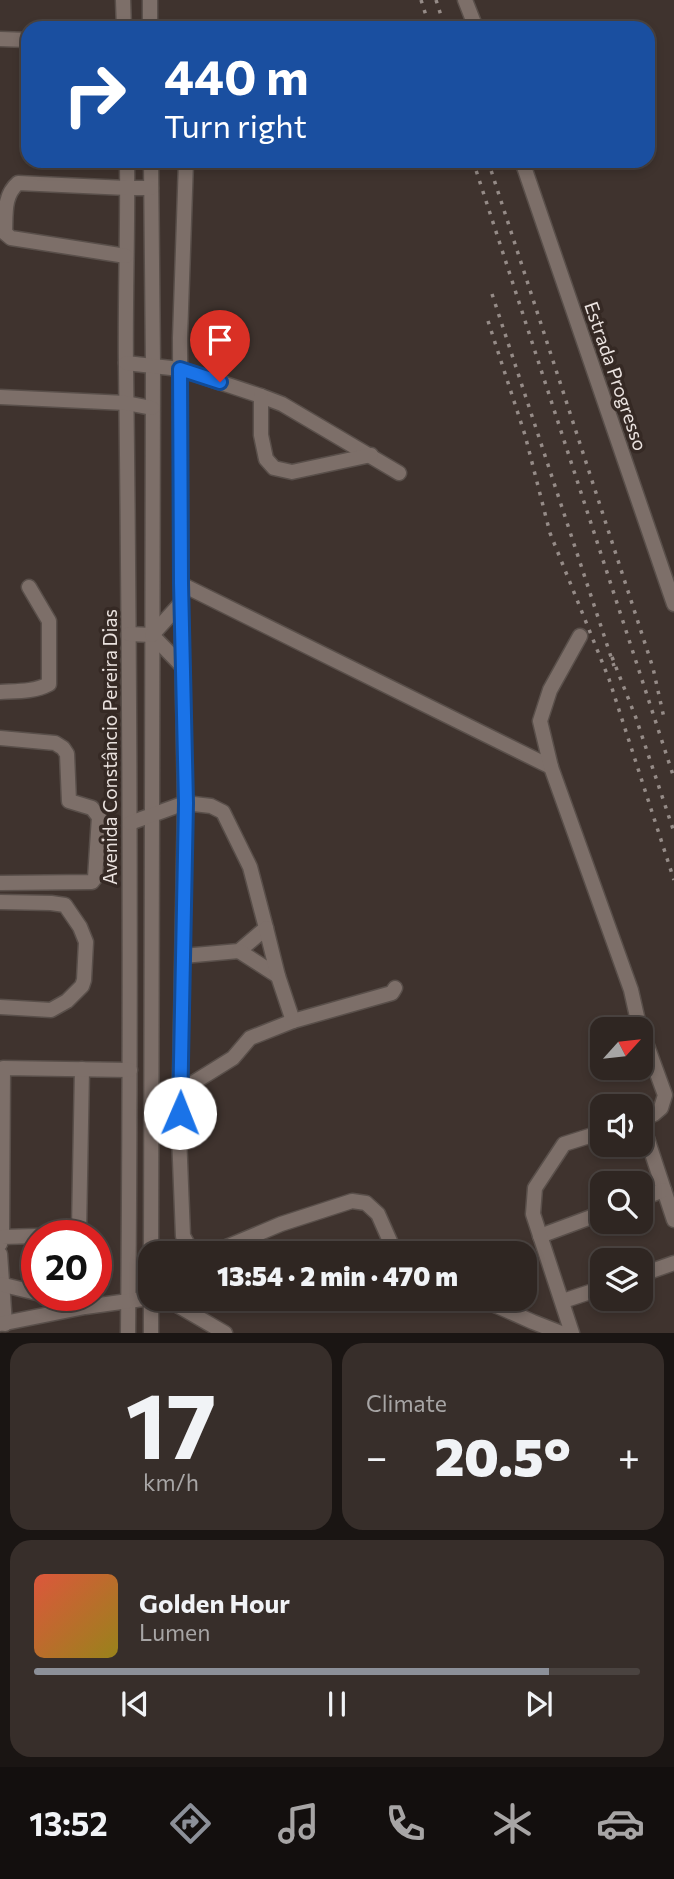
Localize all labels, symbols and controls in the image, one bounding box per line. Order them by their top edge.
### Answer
text: 440 m [164,45,309,105]
icon: right [49,49,140,140]
text: Turn right [164,105,307,145]
street label: Estrada Progresso [580,298,653,453]
pin [190,310,250,382]
icon: arrive [201,321,239,359]
street label: Avenida Constâncio Pereira Dias [98,609,121,885]
north arrow [590,1017,653,1080]
map controls [590,1017,653,1311]
position arrow [143,1076,217,1150]
button: sound [590,1094,653,1157]
button: search [590,1171,653,1234]
speed limit sign: 20 [21,1220,112,1311]
button: layers [590,1248,653,1311]
text: 13:54 · 2 min · 470 m [217,1260,458,1291]
text: 17 [125,1366,217,1478]
text: Climate [366,1389,447,1417]
text: 20.5° [434,1423,571,1487]
text: − [366,1432,388,1479]
text: + [618,1432,640,1479]
text: km/h [143,1468,199,1496]
text: Golden Hour [139,1587,290,1618]
text: Lumen [139,1618,210,1646]
icon: previous [116,1685,154,1723]
icon: pause [318,1685,356,1723]
icon: next [520,1685,558,1723]
icon: directions [166,1799,215,1848]
icon: music [274,1799,323,1848]
icon: phone [381,1799,430,1848]
icon: climate [488,1799,537,1848]
icon: car [596,1799,645,1848]
text: 13:52 [29,1803,108,1843]

